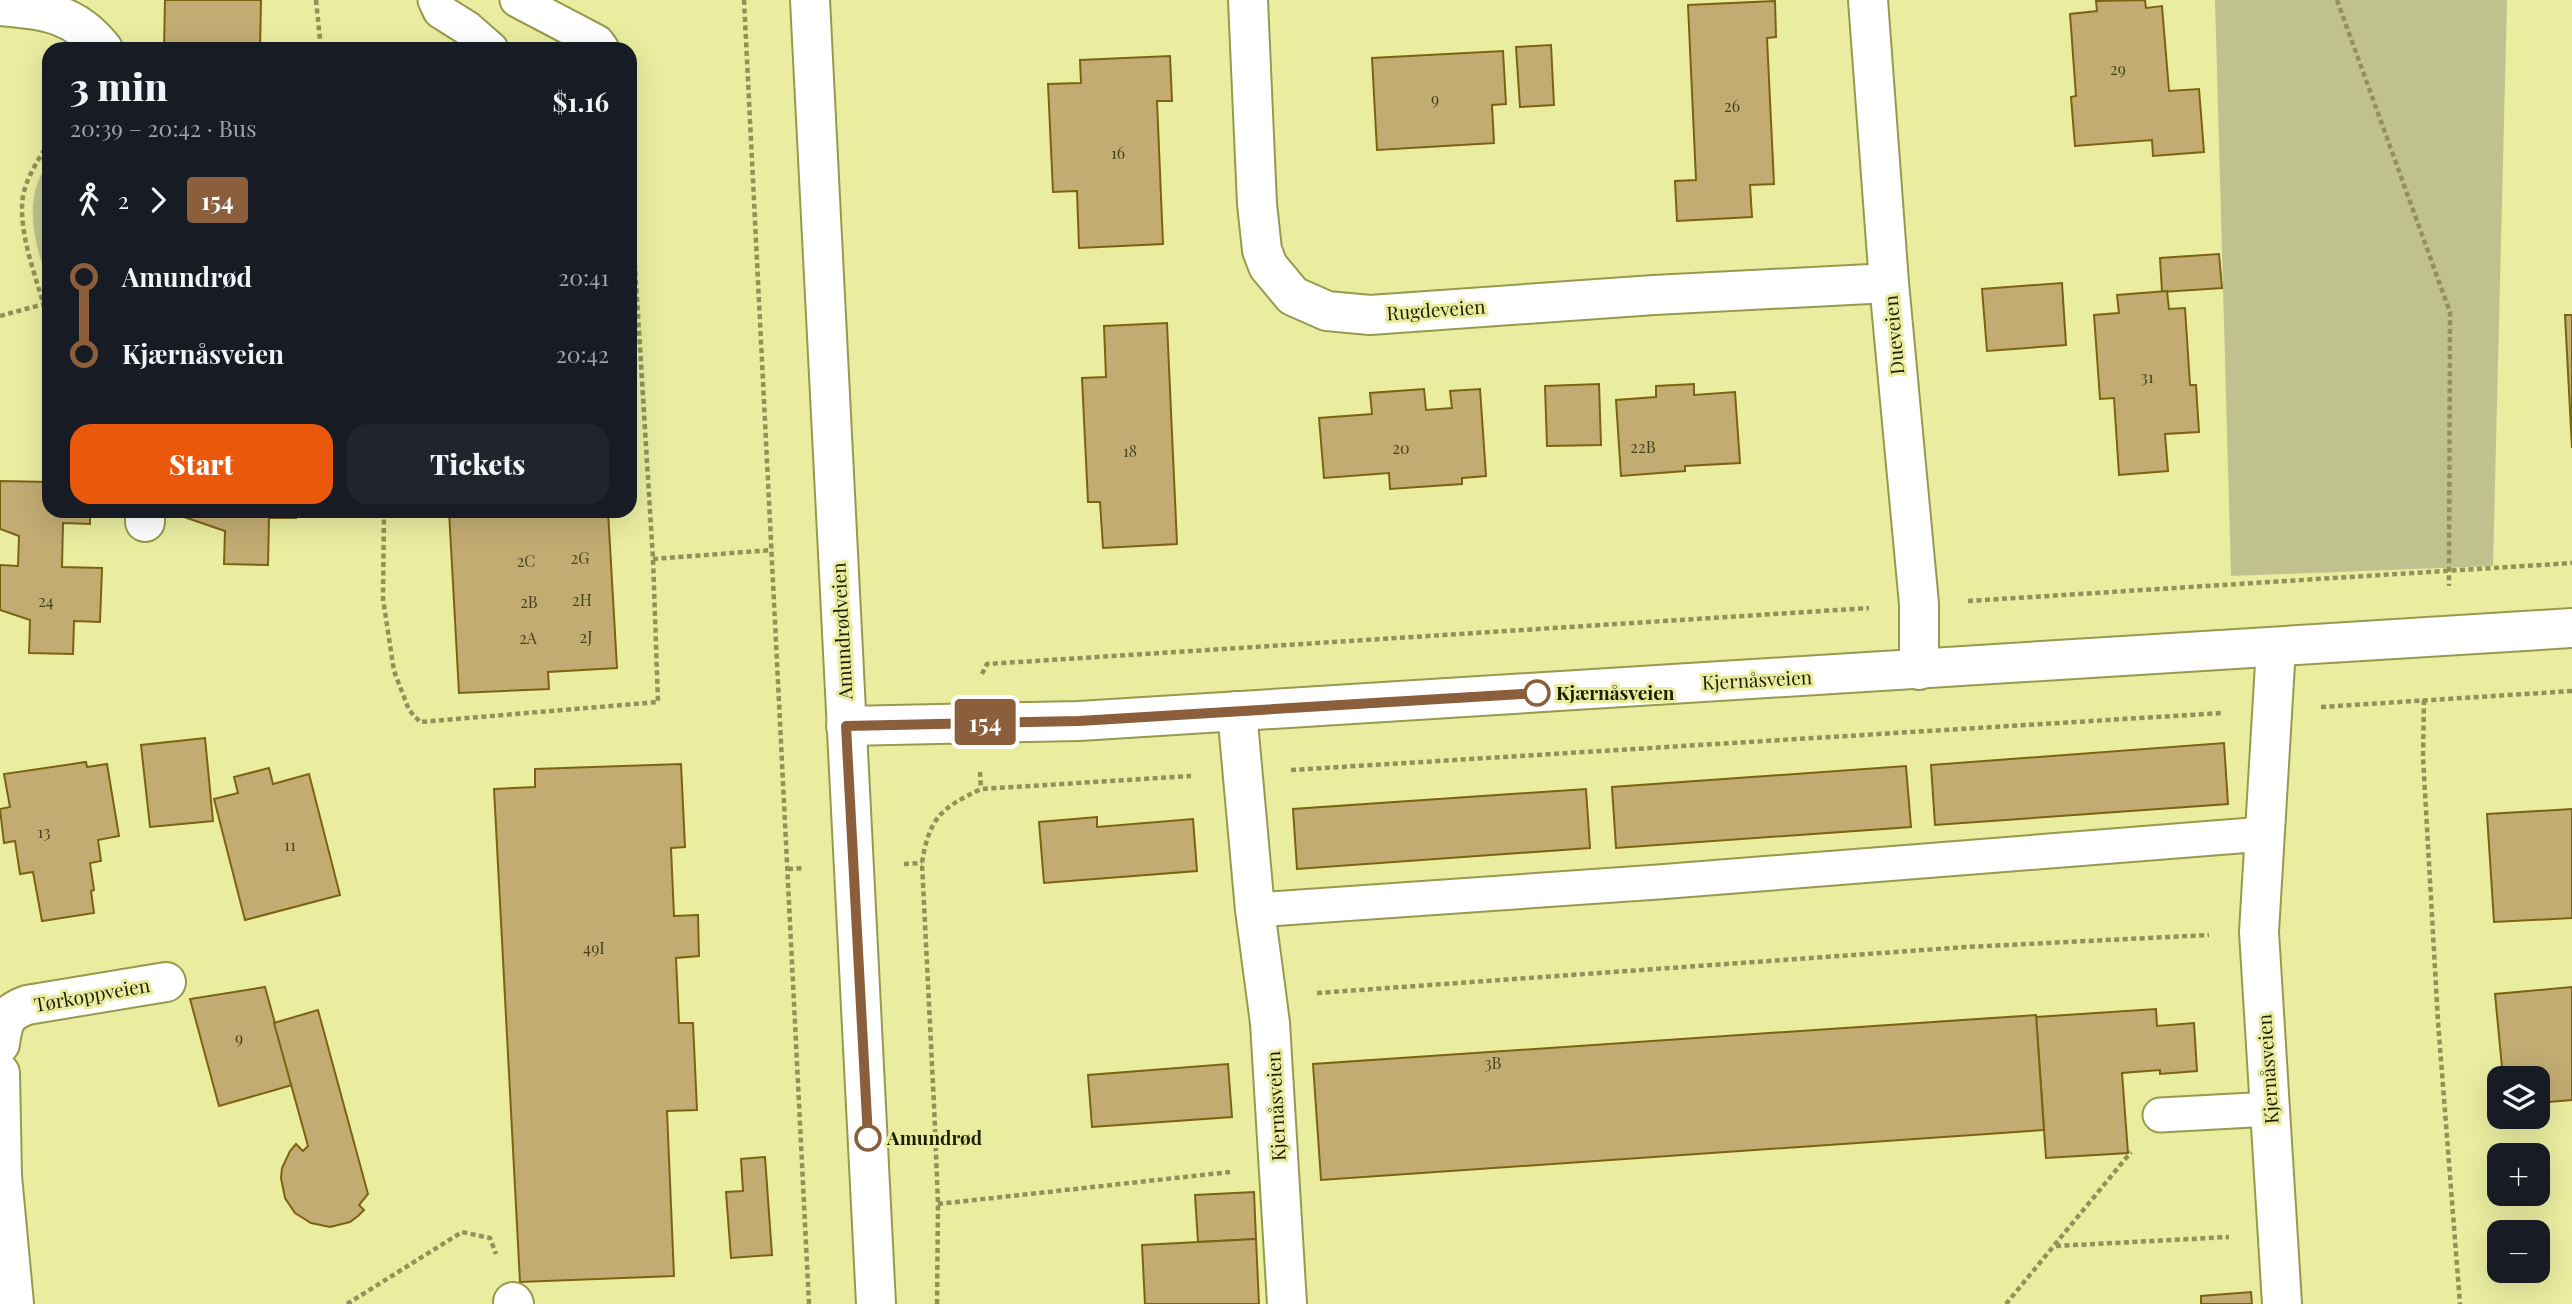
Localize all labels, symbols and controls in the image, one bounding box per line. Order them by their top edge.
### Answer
house number: 29 [2110,58,2126,79]
text: 3 min [70,60,168,111]
text: $1.16 [553,84,609,119]
house number: 9 [1431,88,1439,109]
house number: 26 [1724,95,1740,116]
text: 20:39 – 20:42 · Bus [70,112,256,143]
house number: 16 [1111,142,1125,163]
icon: walk [70,181,108,219]
icon: forward [139,181,177,219]
text: 2 [118,184,129,215]
text: 154 [201,184,234,216]
text: Amundrød [122,259,252,294]
text: 20:41 [558,261,609,292]
street label: Rugdeveien [1386,293,1487,325]
street label: Dueveien [1877,294,1909,376]
text: Kjærnåsveien [122,336,284,371]
text: 20:42 [556,338,609,369]
house number: 31 [2140,366,2154,387]
button: Start [70,424,333,504]
button: Tickets [347,424,609,504]
house number: 22B [1630,436,1656,457]
house number: 20 [1392,437,1410,458]
house number: 18 [1123,440,1137,461]
house number: 2G [571,547,589,568]
house number: 2C [517,550,535,571]
street label: Amundrødveien [824,561,858,701]
house number: 2H [572,589,592,610]
house number: 24 [38,590,54,611]
house number: 2B [520,591,538,612]
house number: 2J [580,626,592,647]
house number: 2A [519,627,538,648]
street label: Kjernåsveien [1701,663,1813,695]
place label: Kjærnåsveien [1556,679,1675,705]
marker: Kjærnåsveien [1524,680,1550,706]
line badge: 154 [945,699,1025,745]
text: 154 [969,706,1001,738]
house number: 13 [38,821,50,842]
house number: 11 [284,834,296,855]
house number: 49I [583,937,605,958]
street label: Tørkoppveien [32,971,152,1017]
street label: Kjernåsveien [2250,1013,2284,1125]
house number: 9 [235,1027,243,1048]
street label: Kjernåsveien [1259,1050,1291,1162]
house number: 3B [1484,1052,1502,1073]
map controls [2487,1066,2550,1283]
button: layers [2487,1066,2550,1129]
place label: Amundrød [886,1124,983,1150]
marker: Amundrød [855,1125,881,1151]
button: + [2487,1143,2550,1206]
button: − [2487,1220,2550,1283]

